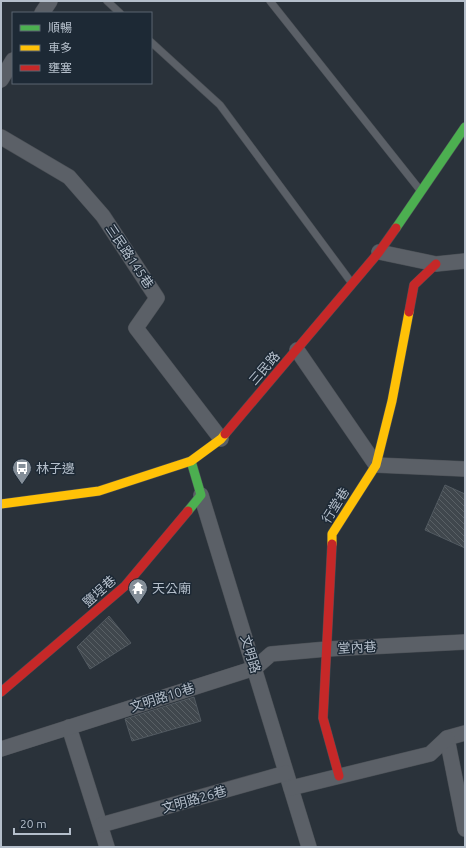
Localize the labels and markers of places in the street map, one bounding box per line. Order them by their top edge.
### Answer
bus stop icon: 林子邊 [11,457,33,485]
place label: 林子邊 [36,461,75,475]
temple icon: 天公廟 [127,577,149,605]
place label: 天公廟 [152,581,191,595]

